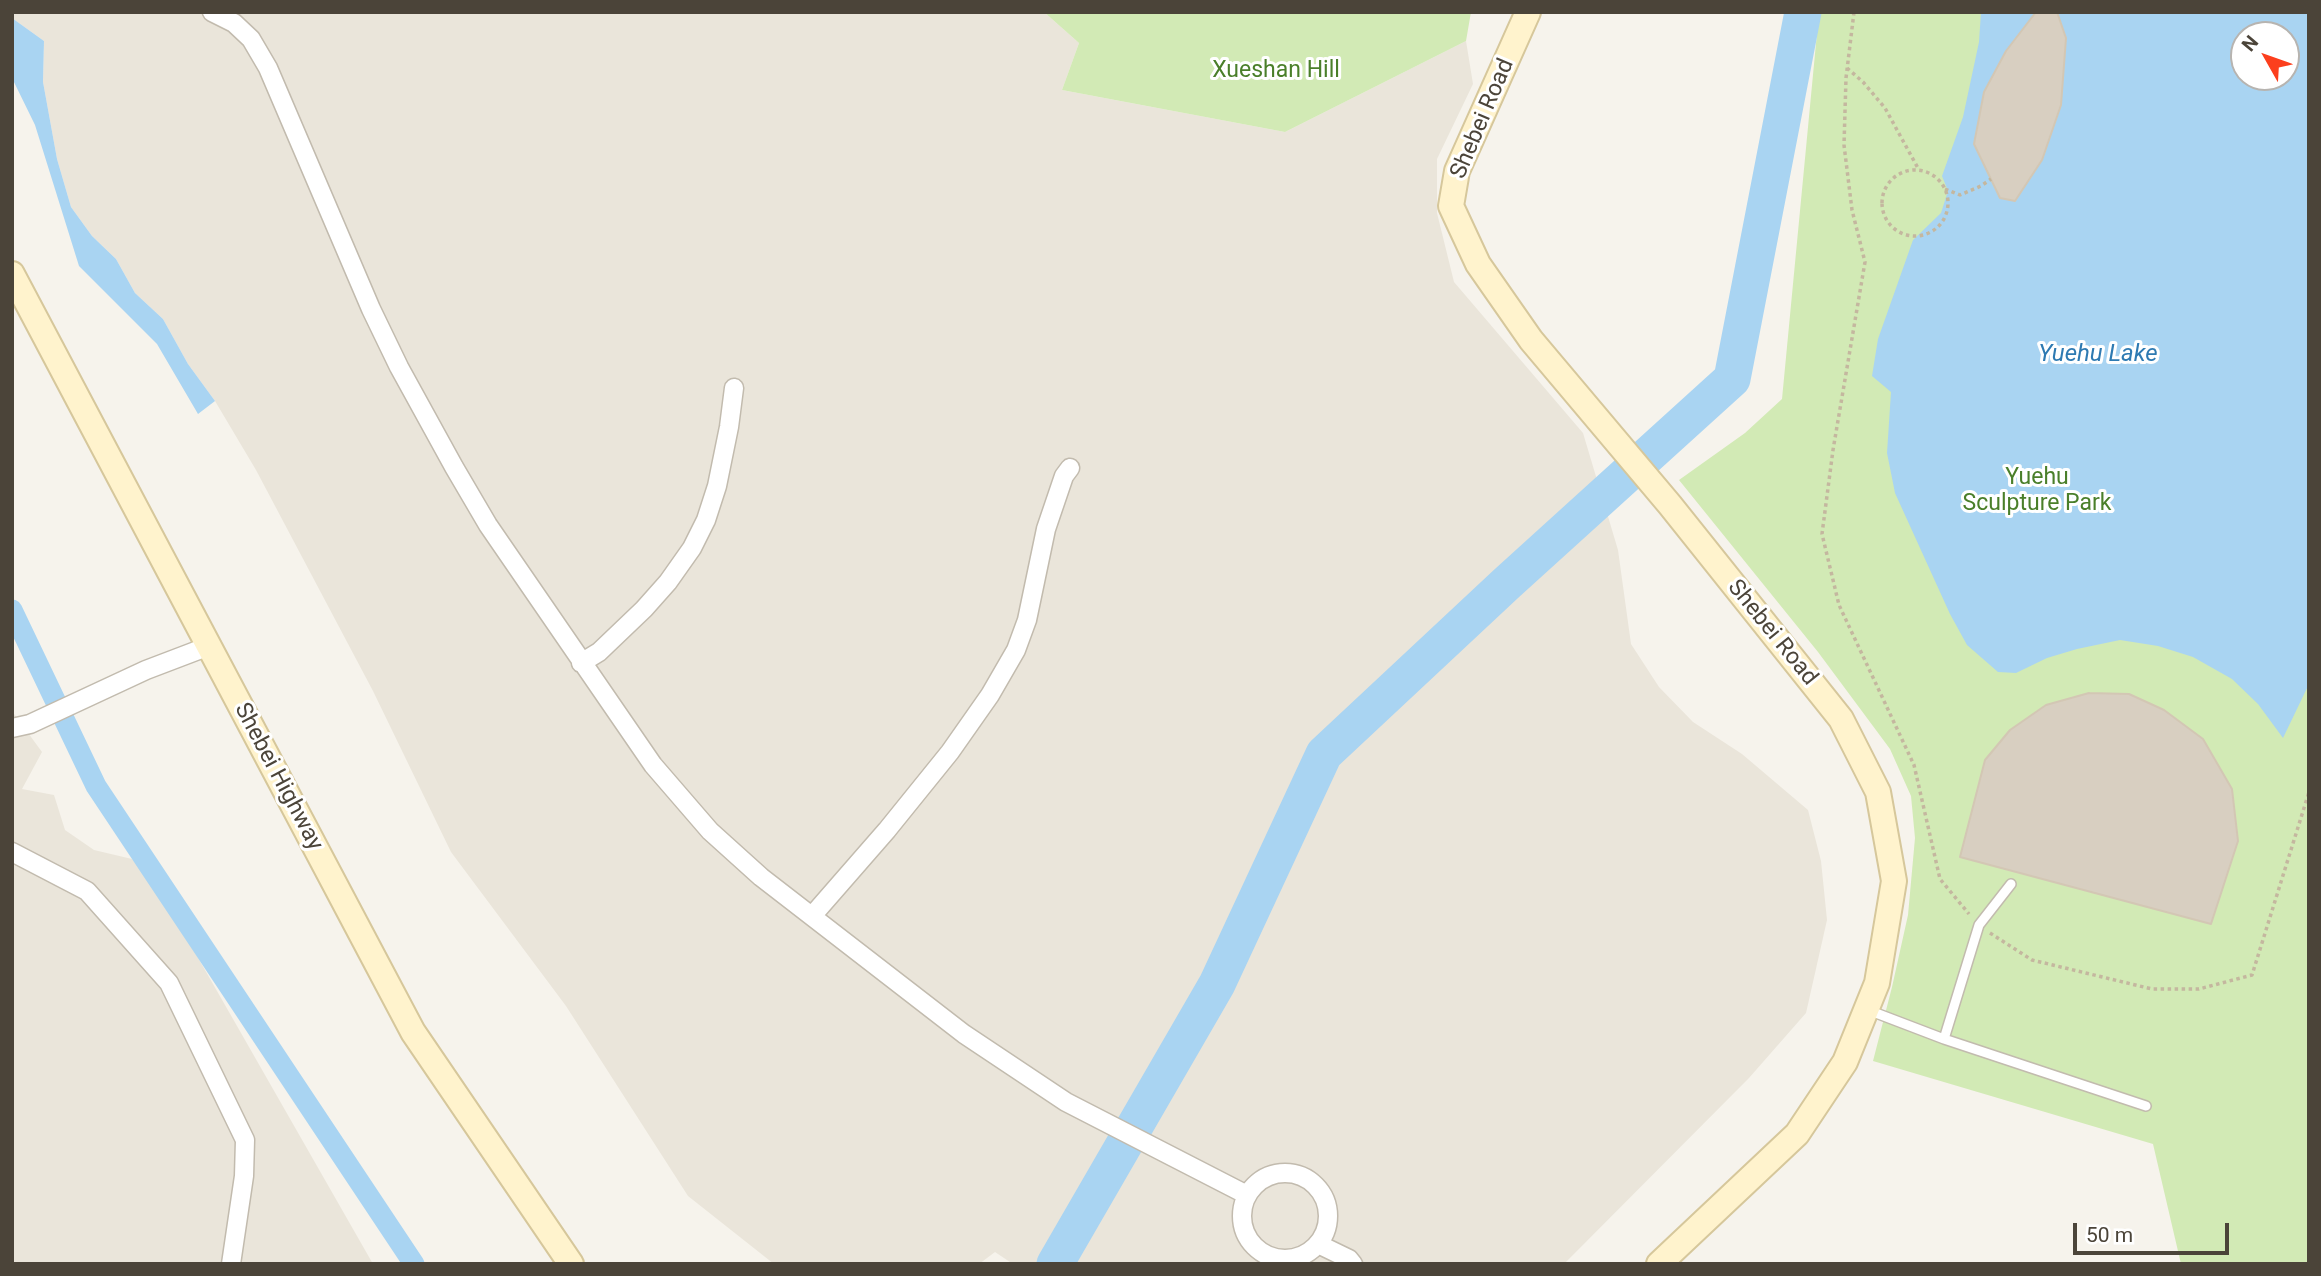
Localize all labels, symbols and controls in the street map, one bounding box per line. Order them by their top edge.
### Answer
north arrow [2230,21,2300,91]
text: N [2237,31,2263,56]
street label: Shebei Road [1445,55,1521,183]
park label: Xueshan Hill [1212,57,1340,85]
water label: Yuehu Lake [2038,341,2158,369]
park label: Yuehu Sculpture Park [1963,464,2111,518]
street label: Shebei Road [1721,575,1823,691]
street label: Shebei Highway [228,699,328,855]
scale bar [2076,1210,2232,1254]
text: 50 m [2086,1223,2133,1247]

